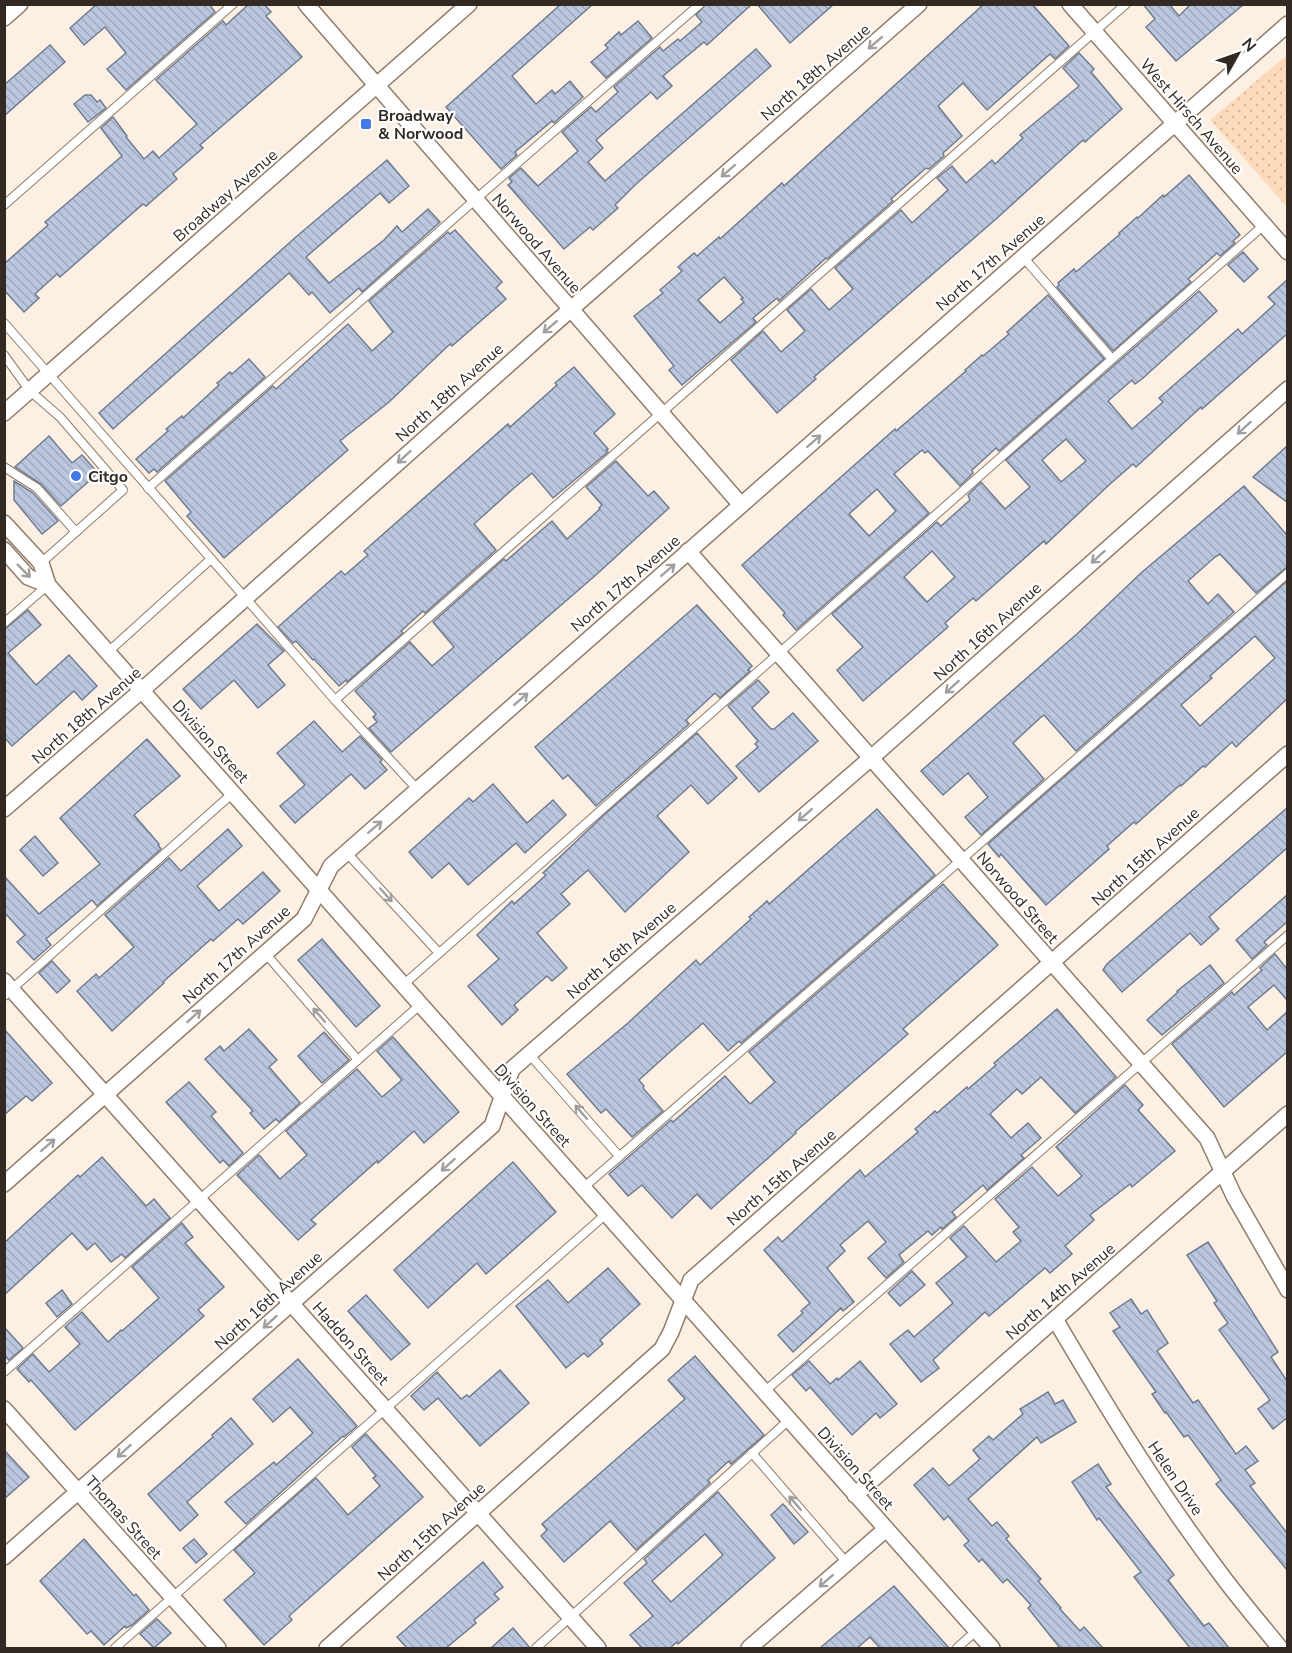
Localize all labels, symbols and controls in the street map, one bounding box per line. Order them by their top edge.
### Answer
street label: North 18th Avenue [756,19,875,126]
north arrow [1208,24,1268,84]
text: N [1236,33,1261,57]
one-way arrow [868,36,883,50]
street label: West Hirsch Avenue [1135,54,1248,179]
place label: Broadway & Norwood [378,105,463,145]
marker: Broadway & Norwood [359,117,373,131]
street label: Broadway Avenue [169,144,283,247]
one-way arrow [721,164,736,178]
street label: Norwood Avenue [487,189,586,298]
street label: North 17th Avenue [931,209,1050,316]
one-way arrow [543,320,558,334]
street label: North 18th Avenue [391,338,508,447]
one-way arrow [1237,421,1252,435]
one-way arrow [806,434,821,448]
one-way arrow [396,450,412,463]
place label: Citgo [88,466,128,488]
marker: Citgo [69,469,83,483]
street label: North 17th Avenue [566,530,685,637]
one-way arrow [1091,550,1106,564]
one-way arrow [16,563,31,578]
one-way arrow [660,563,675,577]
street label: North 16th Avenue [929,577,1046,686]
street label: North 18th Avenue [27,662,146,769]
one-way arrow [945,680,960,694]
one-way arrow [513,692,529,705]
street label: Division Street [167,695,254,788]
street label: North 15th Avenue [1087,802,1204,911]
one-way arrow [798,808,813,822]
one-way arrow [367,820,382,834]
street label: Norwood Street [971,847,1064,949]
one-way arrow [379,888,393,903]
street label: North 16th Avenue [562,897,681,1004]
street label: North 17th Avenue [178,900,295,1009]
one-way arrow [313,1007,326,1023]
one-way arrow [186,1009,201,1023]
street label: Division Street [489,1059,576,1152]
one-way arrow [574,1104,587,1120]
street label: North 15th Avenue [722,1124,841,1231]
one-way arrow [41,1138,56,1152]
one-way arrow [441,1158,456,1172]
street label: North 14th Avenue [1001,1238,1120,1345]
street label: North 16th Avenue [210,1246,327,1355]
street label: Haddon Street [307,1297,394,1390]
one-way arrow [263,1315,278,1329]
street label: Division Street [812,1422,899,1515]
street label: Helen Drive [1142,1437,1208,1520]
one-way arrow [117,1444,132,1458]
street label: Thomas Street [80,1471,167,1564]
street label: North 15th Avenue [373,1477,490,1586]
one-way arrow [788,1496,802,1511]
one-way arrow [819,1574,834,1588]

